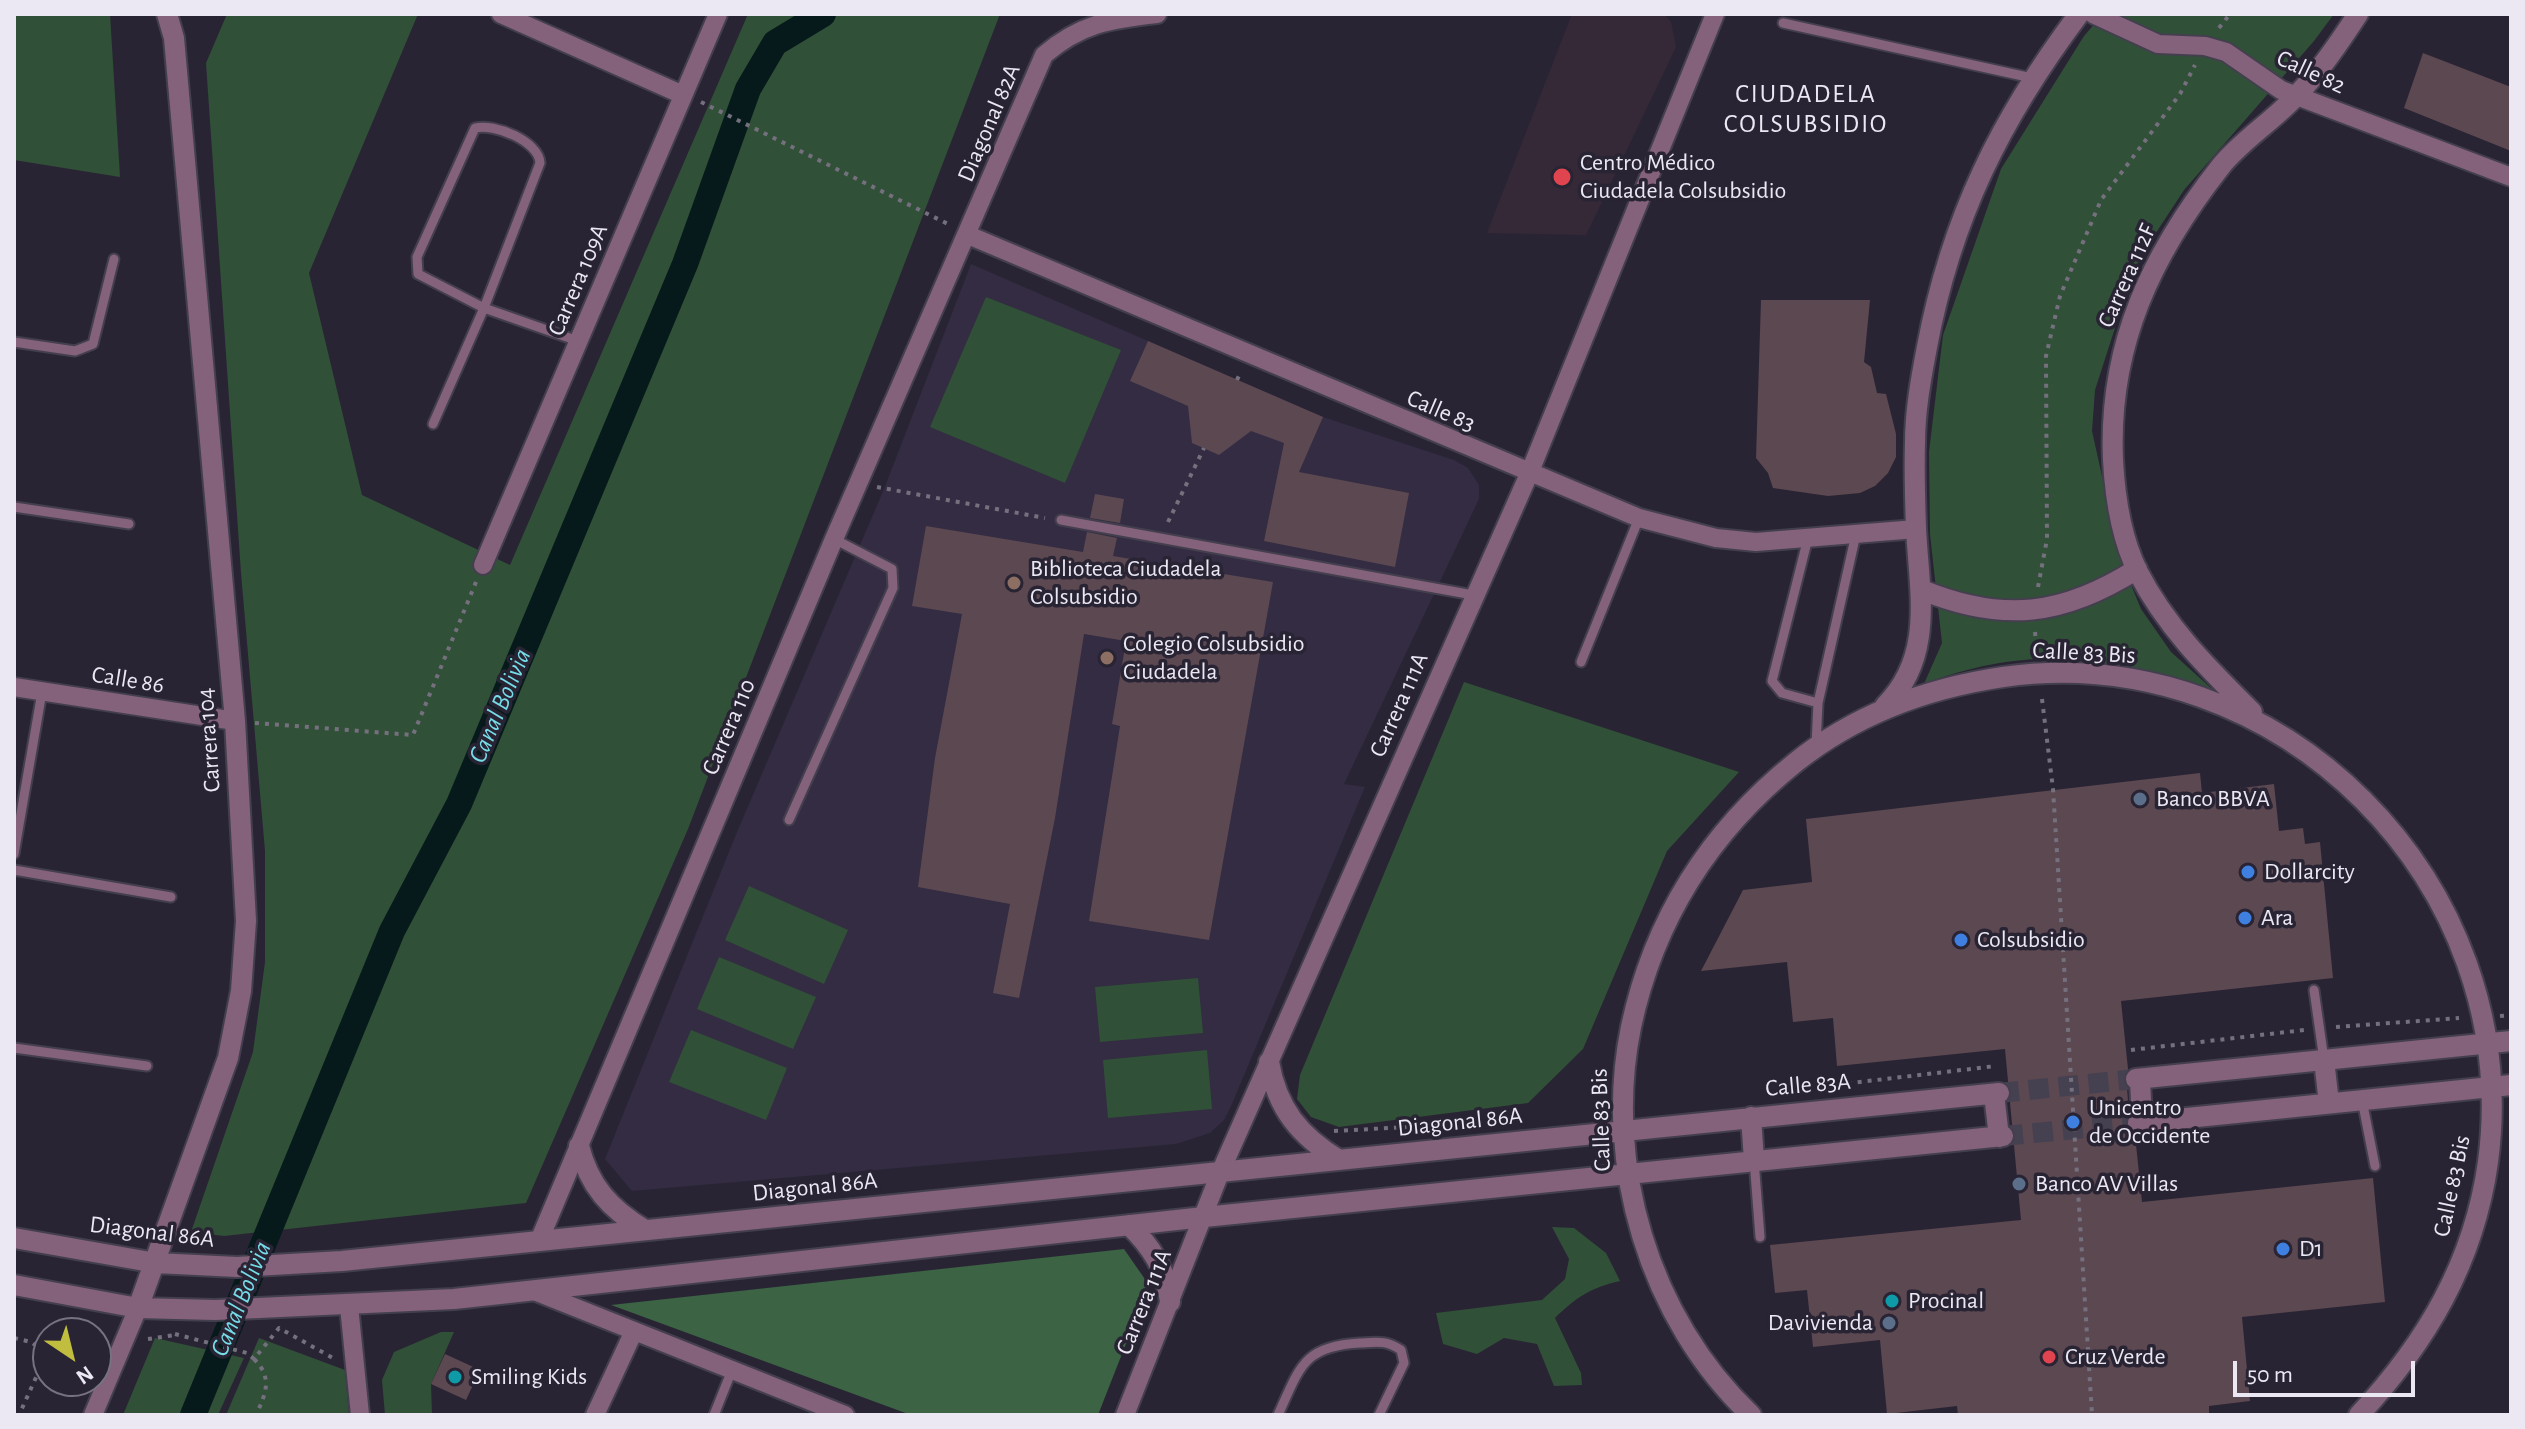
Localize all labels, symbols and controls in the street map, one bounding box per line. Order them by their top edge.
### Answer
street label: Calle 82 [2272,44,2350,100]
street label: Diagonal 82A [951,60,1027,186]
district label: CIUDADELA COLSUBSIDIO [1724,78,1888,140]
place label: Centro Médico Ciudadela Colsubsidio [1580,149,1786,205]
marker: Centro Médico Ciudadela Colsubsidio [1551,166,1573,188]
street label: Carrera 109A [542,220,614,340]
street label: Carrera 112F [2091,220,2163,332]
street label: Calle 83 [1402,384,1480,438]
place label: Biblioteca Ciudadela Colsubsidio [1030,555,1221,611]
marker: Biblioteca Ciudadela Colsubsidio [1005,574,1023,592]
place label: Colegio Colsubsidio Ciudadela [1123,630,1305,686]
street label: Calle 83 Bis [2032,636,2136,670]
water label: Canal Bolivia [462,644,538,768]
street label: Carrera 111A [1363,648,1435,762]
marker: Colegio Colsubsidio Ciudadela [1098,649,1116,667]
street label: Calle 86 [90,660,166,700]
street label: Carrera 110 [696,675,762,779]
street label: Carrera 104 [191,687,227,793]
place label: Banco BBVA [2156,785,2270,813]
marker: Banco BBVA [2131,790,2149,808]
place label: Dollarcity [2264,858,2355,886]
marker: Dollarcity [2239,863,2257,881]
place label: Ara [2261,904,2293,932]
marker: Ara [2236,909,2254,927]
place label: Colsubsidio [1977,926,2085,954]
marker: Colsubsidio [1952,931,1970,949]
street label: Calle 83A [1764,1067,1852,1103]
street label: Calle 83 Bis [1585,1068,1617,1172]
place label: Unicentro de Occidente [2089,1094,2210,1150]
street label: Diagonal 86A [1396,1101,1524,1143]
marker: Unicentro de Occidente [2064,1113,2082,1131]
street label: Calle 83 Bis [2427,1133,2477,1239]
street label: Diagonal 86A [751,1166,879,1208]
place label: Banco AV Villas [2035,1170,2178,1198]
marker: Banco AV Villas [2010,1175,2028,1193]
street label: Diagonal 86A [88,1210,216,1254]
place label: D1 [2299,1235,2323,1263]
water label: Canal Bolivia [204,1237,278,1361]
marker: D1 [2274,1240,2292,1258]
street label: Carrera 111A [1110,1245,1178,1359]
place label: Procinal [1908,1287,1984,1315]
marker: Procinal [1883,1292,1901,1310]
place label: Davivienda [1768,1309,1873,1337]
marker: Davivienda [1880,1314,1898,1332]
north arrow [32,1317,112,1397]
place label: Cruz Verde [2065,1343,2166,1371]
scale bar [2237,1345,2419,1395]
marker: Cruz Verde [2040,1348,2058,1366]
text: N [72,1362,97,1388]
place label: Smiling Kids [471,1363,587,1391]
text: 50 m [2247,1363,2293,1387]
marker: Smiling Kids [446,1368,464,1386]

